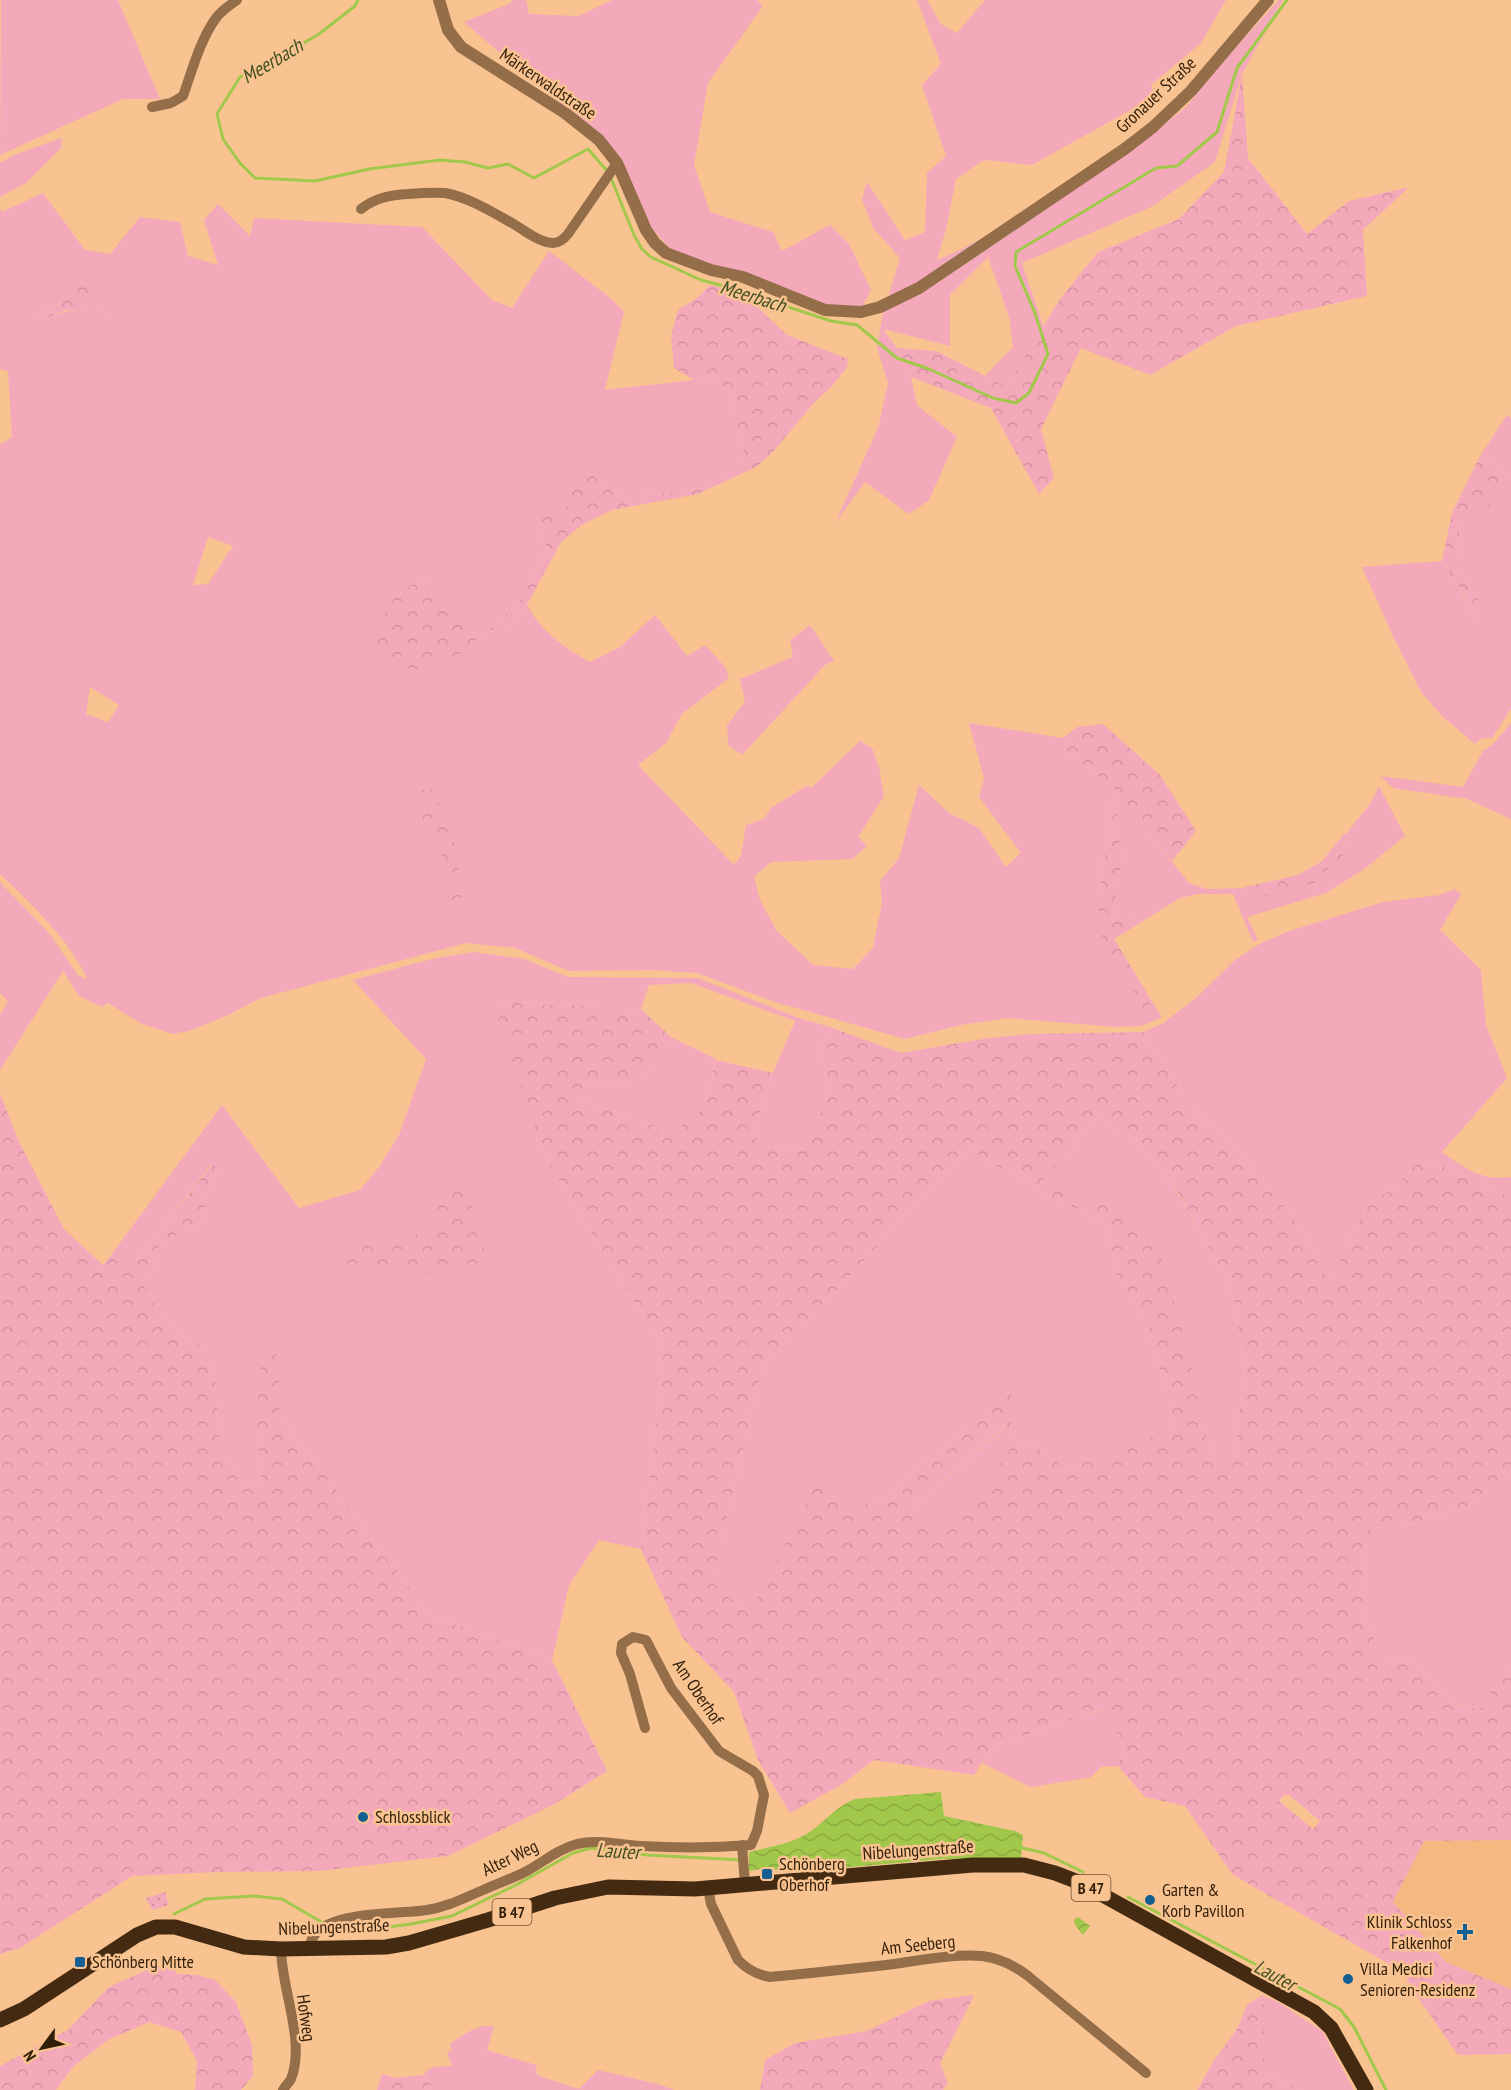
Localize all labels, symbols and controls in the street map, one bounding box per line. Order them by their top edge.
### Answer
water label: Meerbach [237,32,309,89]
street label: Märkerwaldstraße [495,43,601,124]
street label: Gronauer Straße [1111,52,1201,138]
water label: Meerbach [717,274,790,319]
street label: Am Oberhof [668,1655,729,1730]
place label: Schlossblick [375,1805,450,1828]
marker: Schlossblick [356,1810,370,1824]
street label: Alter Weg [478,1834,542,1881]
street label: Nibelungenstraße [862,1834,974,1865]
water label: Lauter [595,1837,643,1865]
place label: Schönberg Oberhof [779,1852,845,1896]
marker: Schönberg Oberhof [760,1867,774,1881]
road number: B 47 [1072,1875,1110,1901]
place label: Garten & Korb Pavillon [1162,1878,1244,1922]
marker: Garten & Korb Pavillon [1143,1893,1157,1907]
road number: B 47 [492,1899,532,1925]
place label: Klinik Schloss Falkenhof [1367,1910,1453,1954]
street label: Nibelungenstraße [278,1913,390,1940]
marker: Klinik Schloss Falkenhof [1456,1923,1474,1941]
street label: Am Seeberg [880,1929,956,1960]
place label: Schönberg Mitte [92,1950,194,1973]
water label: Lauter [1250,1953,1303,1998]
marker: Schönberg Mitte [73,1955,87,1969]
place label: Villa Medici Senioren-Residenz [1359,1957,1475,2001]
marker: Villa Medici Senioren-Residenz [1341,1972,1355,1986]
street label: Hofweg [292,1993,321,2043]
north arrow [12,2018,72,2078]
text: N [19,2047,40,2065]

